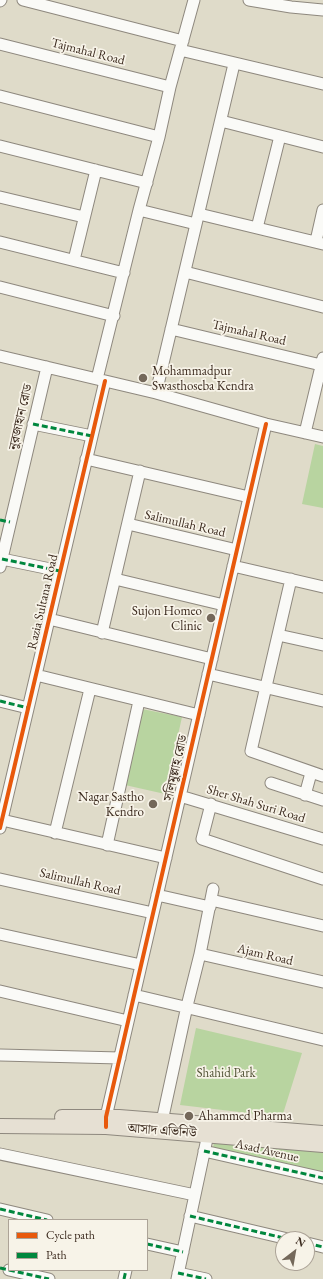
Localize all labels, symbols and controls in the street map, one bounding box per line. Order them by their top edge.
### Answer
street label: Tajmahal Road [50,35,126,69]
street label: Tajmahal Road [210,317,288,349]
place label: Mohammadpur Swasthoseba Kendra [152,363,254,394]
marker: Mohammadpur Swasthoseba Kendra [137,372,149,384]
street label: নুরজাহান রোড [6,383,36,451]
street label: Salimullah Road [143,507,227,541]
street label: Razia Sultana Road [24,553,62,651]
place label: Sujon Homeo Clinic [132,603,202,634]
marker: Sujon Homeo Clinic [205,612,217,624]
street label: সলিমুল্লাহ রোড [161,733,191,803]
street label: Sher Shah Suri Road [205,782,307,826]
place label: Nagar Sastho Kendro [78,789,144,820]
marker: Nagar Sastho Kendro [147,798,159,810]
street label: Salimullah Road [38,865,122,899]
street label: Ajam Road [235,941,295,969]
park label: Shahid Park [196,1065,256,1081]
place label: Ahammed Pharma [198,1108,292,1124]
marker: Ahammed Pharma [183,1110,195,1122]
street label: আসাদ এভিনিউ [127,1121,197,1141]
street label: Asad Avenue [234,1136,300,1166]
legend [8,1219,148,1271]
text: Cycle path [46,1227,95,1243]
north arrow [275,1231,315,1271]
text: N [293,1233,308,1250]
text: Path [46,1247,67,1263]

